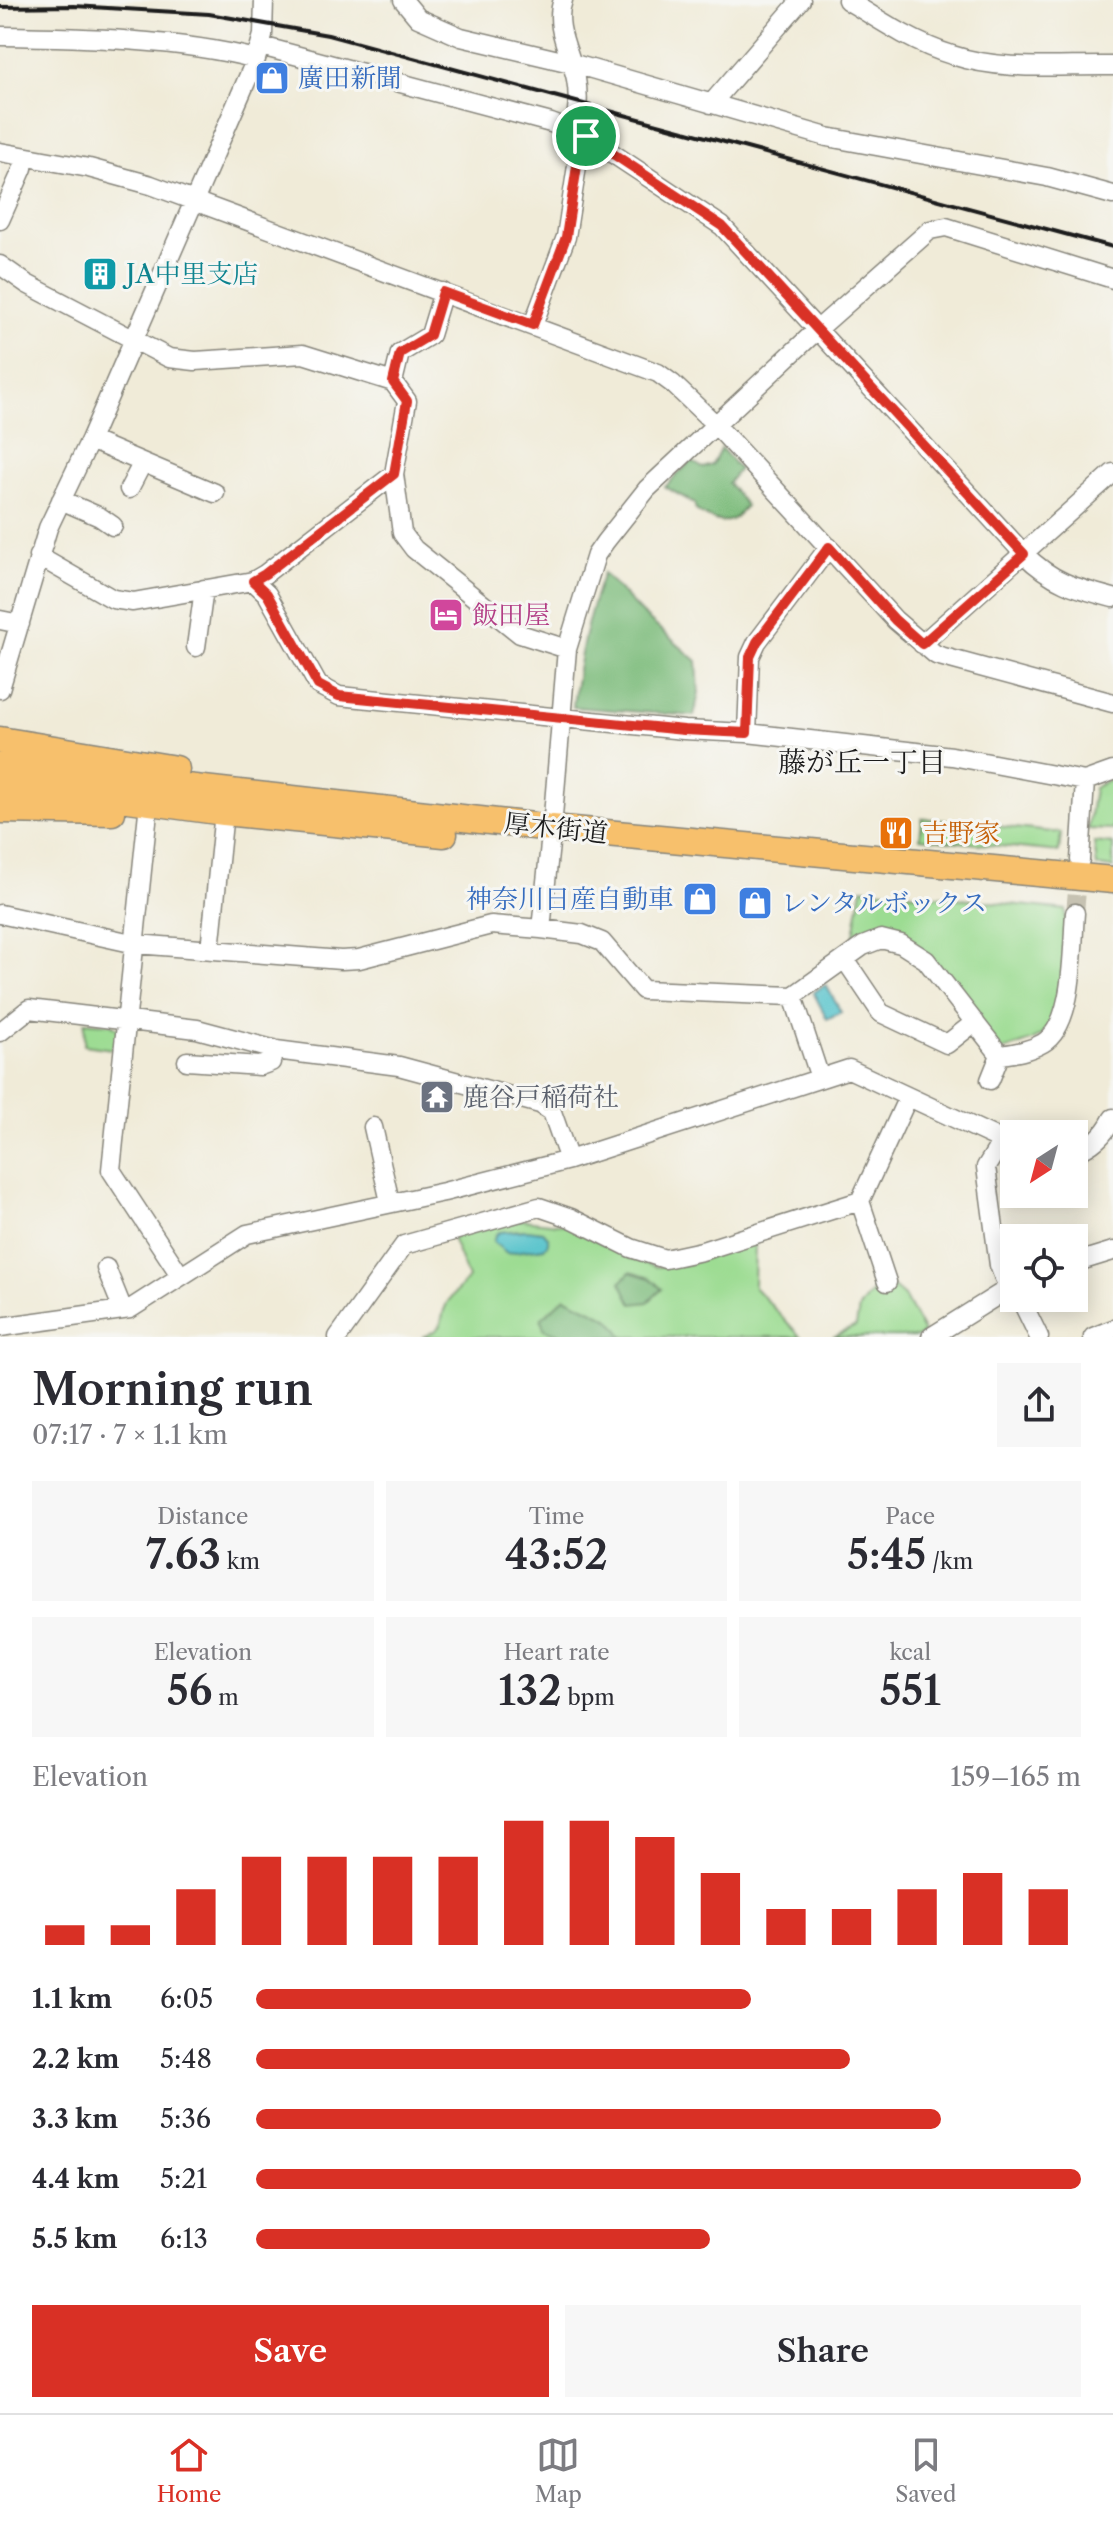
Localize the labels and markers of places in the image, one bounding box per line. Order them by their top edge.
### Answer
shop icon: 廣田新聞 [253,59,291,97]
place label: 廣田新聞 [298,62,402,94]
pin [552,102,620,170]
building icon: JA中里支店 [81,255,119,293]
place label: JA中里支店 [122,258,259,290]
hotel icon: 飯田屋 [427,596,465,634]
place label: 飯田屋 [472,599,550,631]
restaurant icon: 吉野家 [877,814,915,852]
place label: 吉野家 [922,817,1000,849]
shop icon: 神奈川日産自動車 [681,880,719,918]
place label: 神奈川日産自動車 [466,883,674,915]
shop icon: レンタルボックス [736,884,774,922]
place label: レンタルボックス [781,887,987,919]
temple icon: 鹿谷戸稲荷社 [418,1078,456,1116]
place label: 鹿谷戸稲荷社 [463,1081,619,1113]

